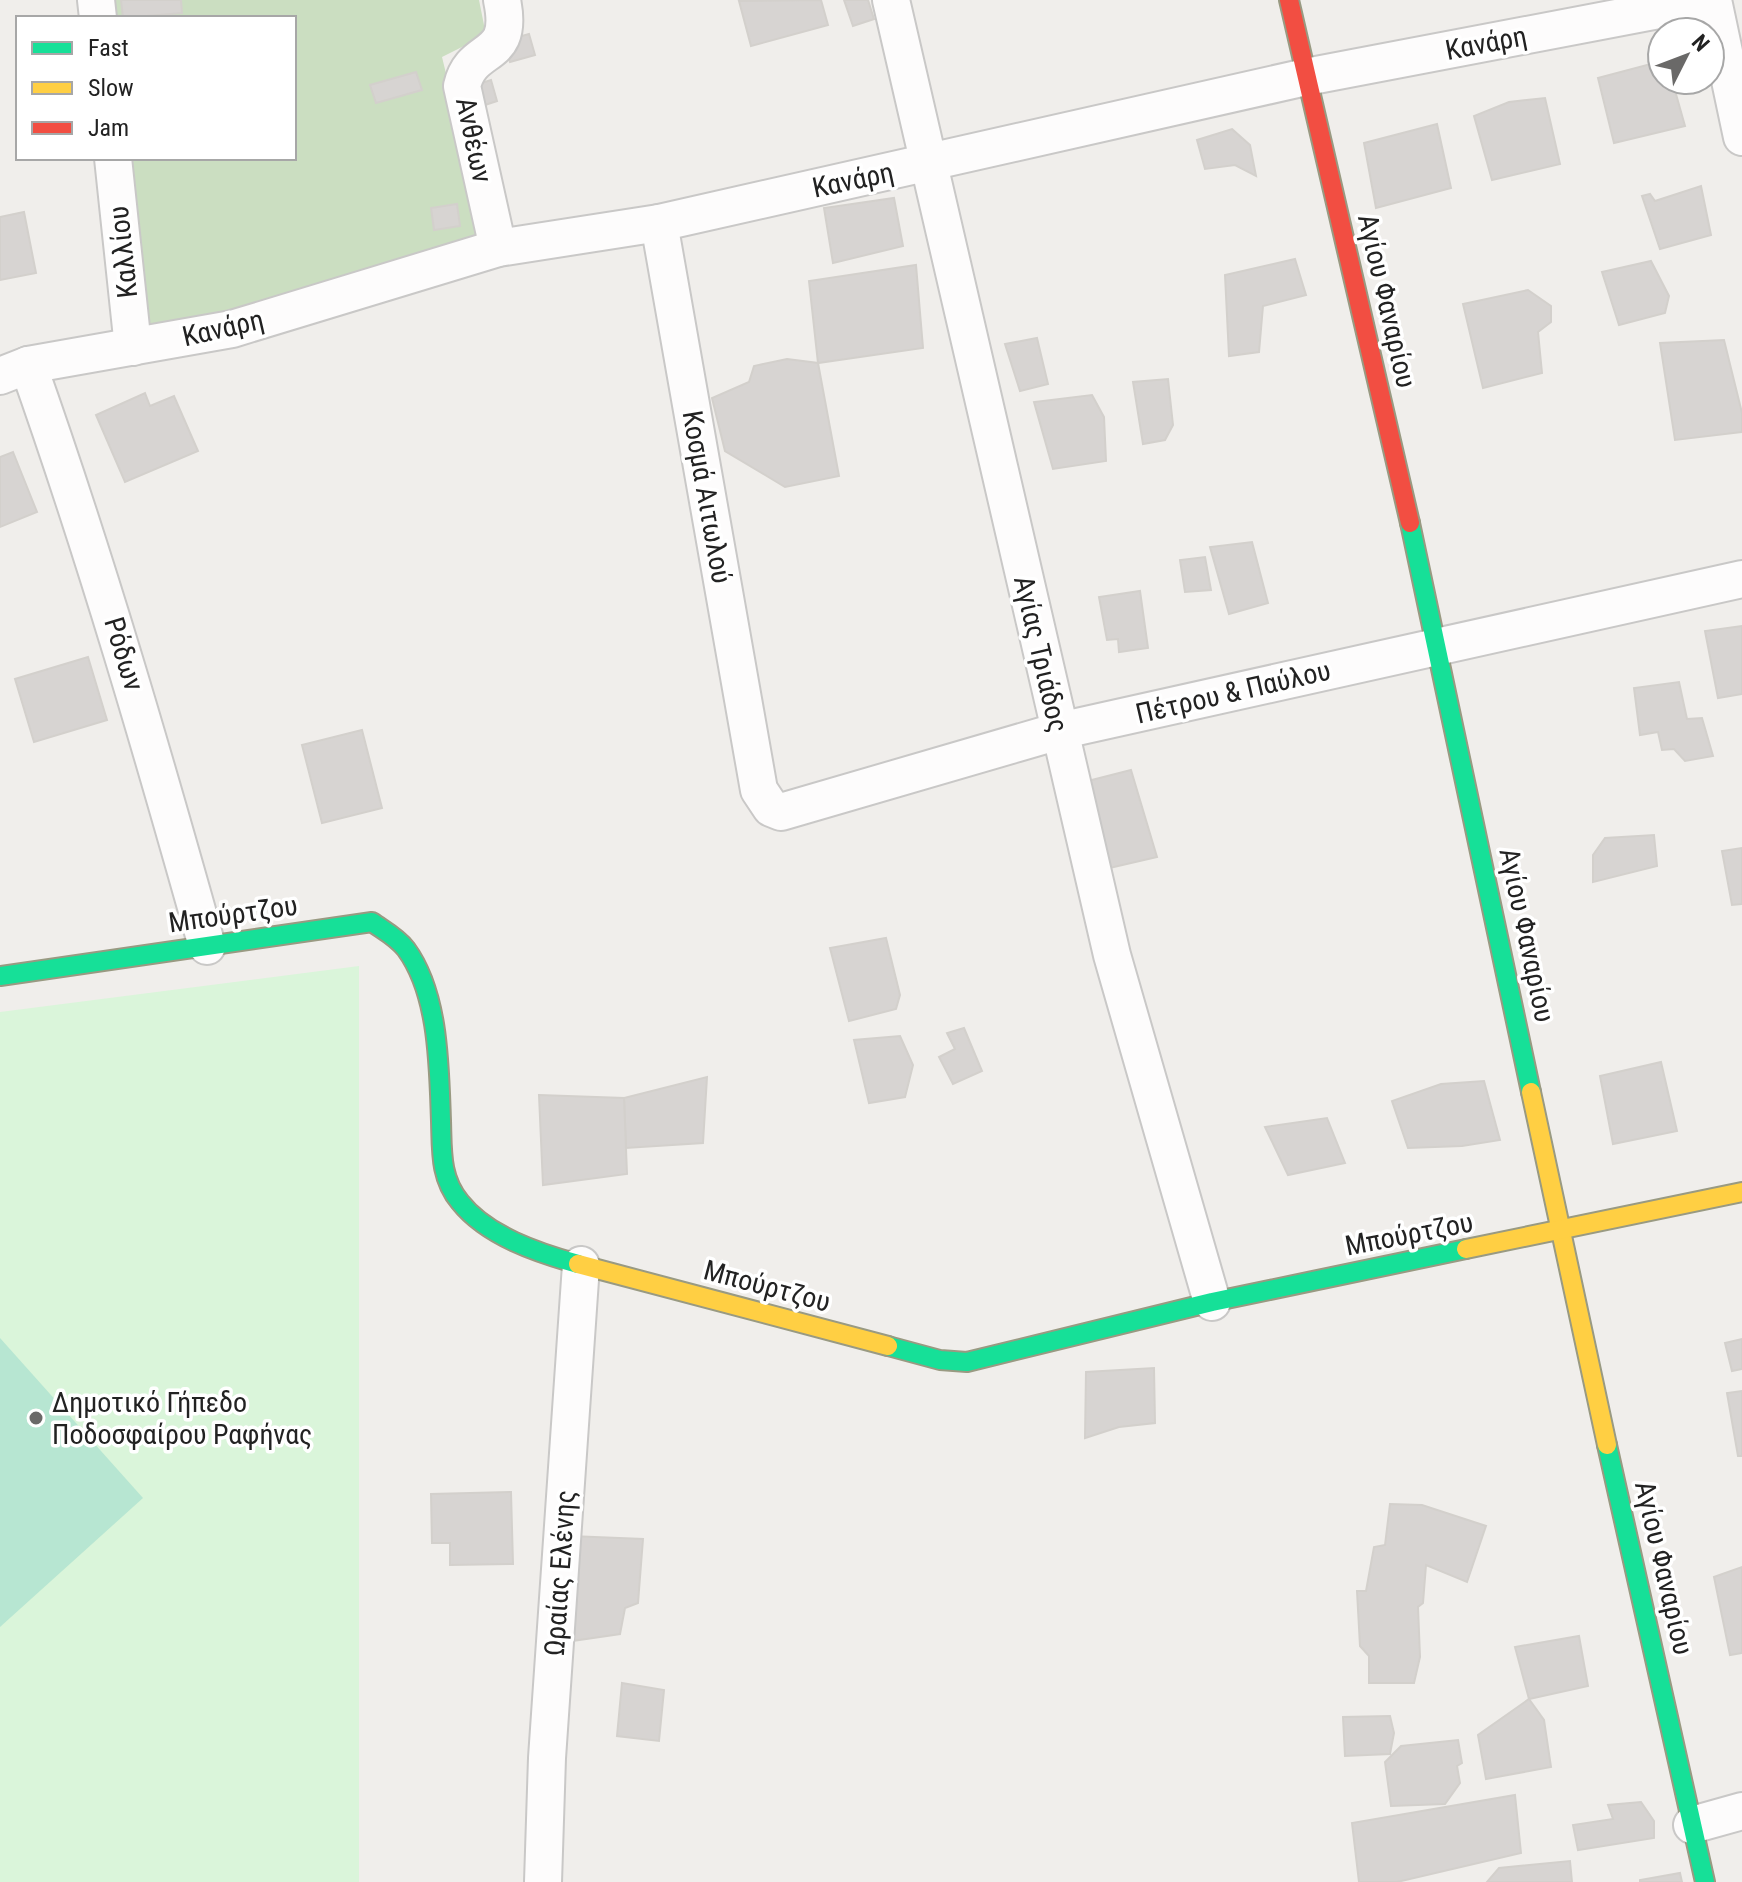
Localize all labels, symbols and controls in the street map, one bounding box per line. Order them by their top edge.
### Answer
legend [16,16,296,160]
north arrow [1646,16,1726,96]
street label: Κανάρη [1442,19,1530,67]
text: N [1687,30,1714,56]
text: Fast [88,34,129,62]
text: Slow [88,74,134,102]
street label: Ανθέων [449,94,499,186]
text: Jam [88,114,129,142]
street label: Κανάρη [809,155,897,205]
street label: Καλλίου [102,204,144,300]
street label: Αγίου Φαναρίου [1351,211,1423,391]
street label: Κανάρη [179,303,267,353]
street label: Κοσμά Αιτωλού [676,408,738,586]
street label: Αγίας Τριάδος [1007,573,1075,735]
street label: Ρόδων [97,613,151,695]
street label: Πέτρου & Παύλου [1132,654,1334,730]
street label: Αγίου Φαναρίου [1492,845,1562,1025]
street label: Μπούρτζου [166,889,300,939]
street label: Μπούρτζου [1342,1205,1476,1263]
street label: Μπούρτζου [700,1253,834,1319]
place label: Δημοτικό Γήπεδο Ποδοσφαίρου Ραφήνας [52,1386,312,1451]
marker: Δημοτικό Γήπεδο Ποδοσφαίρου Ραφήνας [27,1409,45,1427]
street label: Αγίου Φαναρίου [1628,1478,1700,1658]
street label: Ωραίας Ελένης [538,1489,582,1657]

